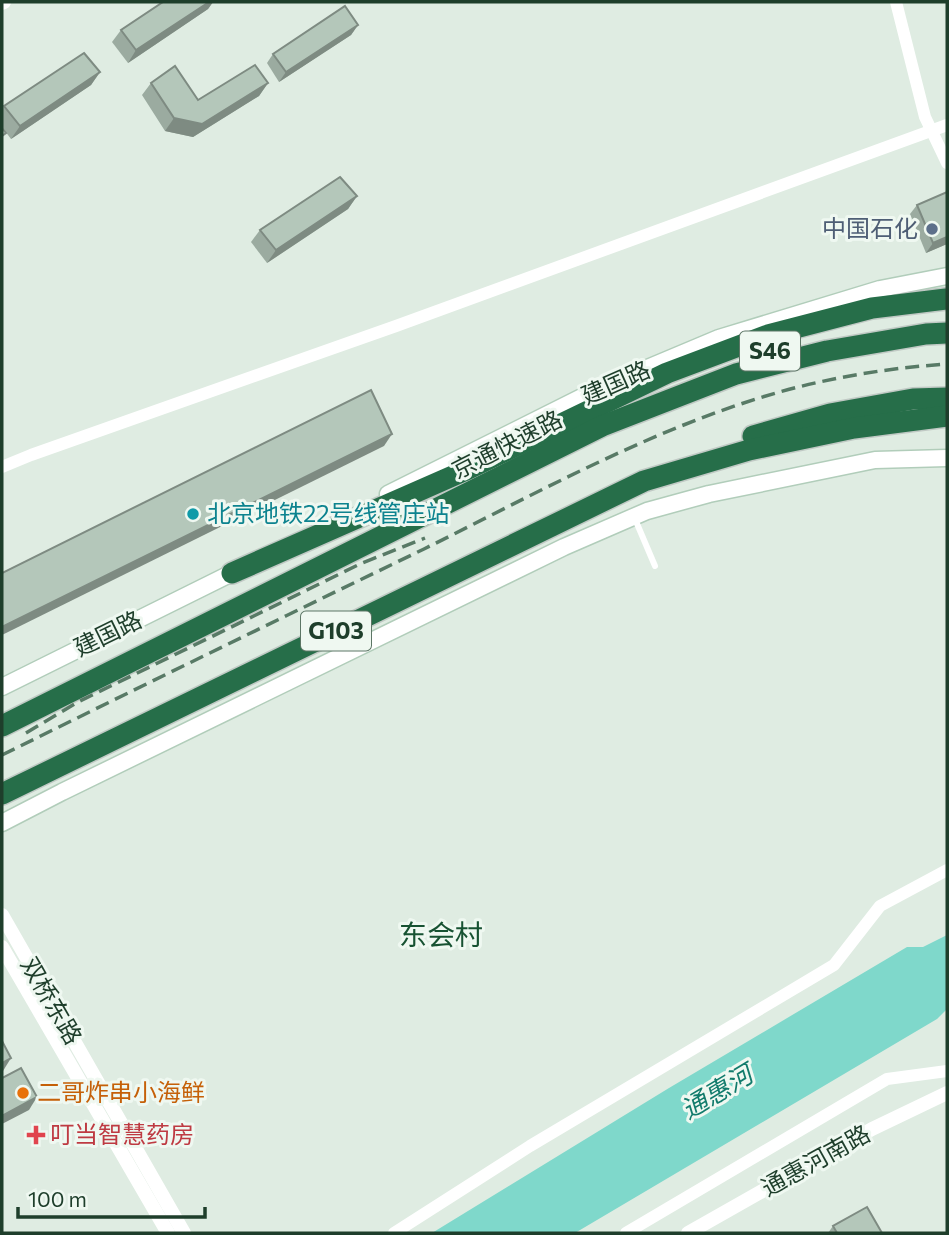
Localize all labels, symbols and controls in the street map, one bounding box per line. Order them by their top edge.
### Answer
place label: 中国石化 [822,213,918,242]
marker: 中国石化 [924,221,940,237]
road number: S46 [740,332,800,370]
street label: 建国路 [577,354,654,410]
street label: 京通快速路 [446,404,566,484]
place label: 北京地铁22号线管庄站 [207,498,450,527]
marker: 北京地铁22号线管庄站 [185,506,201,522]
street label: 建国路 [69,604,146,661]
road number: G103 [301,611,371,650]
district label: 东会村 [399,917,483,951]
street label: 双桥东路 [16,951,89,1049]
water label: 通惠河 [675,1055,762,1124]
place label: 二哥炸串小海鲜 [37,1077,205,1106]
marker: 二哥炸串小海鲜 [15,1085,31,1101]
street label: 通惠河南路 [756,1118,875,1201]
place label: 叮当智慧药房 [50,1119,194,1148]
marker: 叮当智慧药房 [28,1127,44,1143]
scale bar [18,1176,205,1220]
text: 100 m [28,1186,87,1211]

